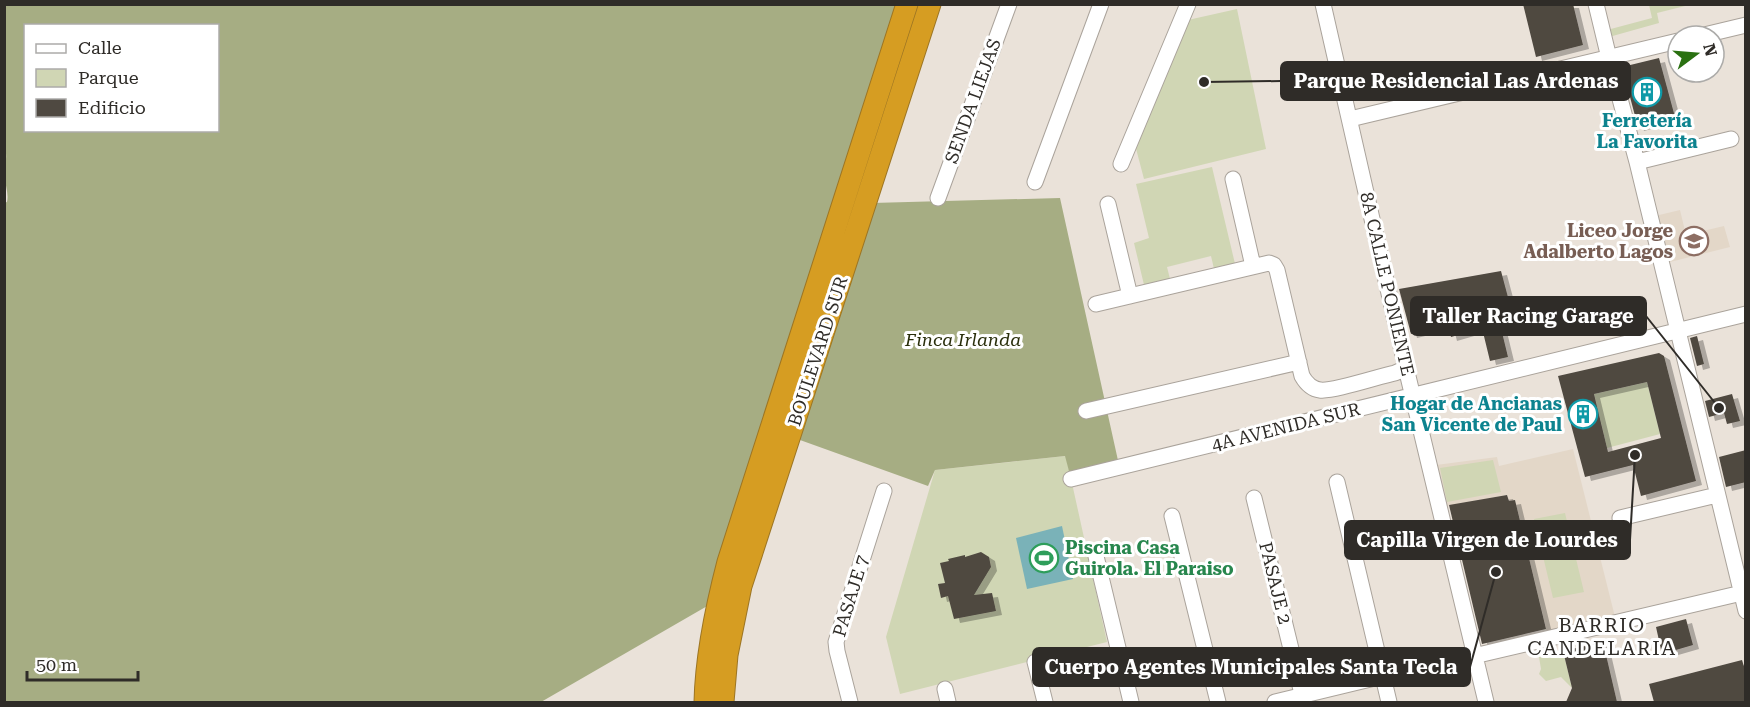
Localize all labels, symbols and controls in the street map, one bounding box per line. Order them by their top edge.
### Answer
legend [24,24,219,132]
north arrow [1666,24,1726,84]
street label: SENDA LIEJAS [940,36,1005,166]
text: Calle [78,37,122,58]
text: N [1699,41,1721,59]
callout: Parque Residencial Las Ardenas [1281,62,1630,100]
text: Parque [78,67,139,88]
text: Parque Residencial Las Ardenas [1293,69,1619,93]
building icon: Ferretería La Favorita [1631,76,1663,108]
text: Edificio [78,97,146,118]
place label: Ferretería La Favorita [1596,110,1698,152]
street label: 8A CALLE PONIENTE [1356,190,1419,378]
place label: Liceo Jorge Adalberto Lagos [1523,220,1673,262]
school or university icon: Liceo Jorge Adalberto Lagos [1678,225,1710,257]
street label: BOULEVARD SUR [783,273,852,428]
callout: Taller Racing Garage [1411,297,1646,335]
text: Taller Racing Garage [1422,304,1634,328]
park label: Finca Irlanda [904,329,1021,350]
place label: Hogar de Ancianas San Vicente de Paul [1382,393,1562,435]
street label: 4A AVENIDA SUR [1209,398,1363,455]
building icon: Hogar de Ancianas San Vicente de Paul [1567,398,1599,430]
callout: Capilla Virgen de Lourdes [1345,521,1630,559]
text: Capilla Virgen de Lourdes [1356,528,1618,552]
place label: Piscina Casa Guirola. El Paraiso [1065,537,1234,579]
street label: PASAJE 2 [1255,540,1296,626]
sports icon: Piscina Casa Guirola. El Paraiso [1028,542,1060,574]
street label: PASAJE 7 [828,553,873,639]
district label: BARRIO CANDELARIA [1527,613,1677,660]
scale bar [27,644,138,682]
callout: Cuerpo Agentes Municipales Santa Tecla [1033,648,1470,686]
text: 50 m [36,654,77,675]
text: Cuerpo Agentes Municipales Santa Tecla [1044,655,1458,679]

